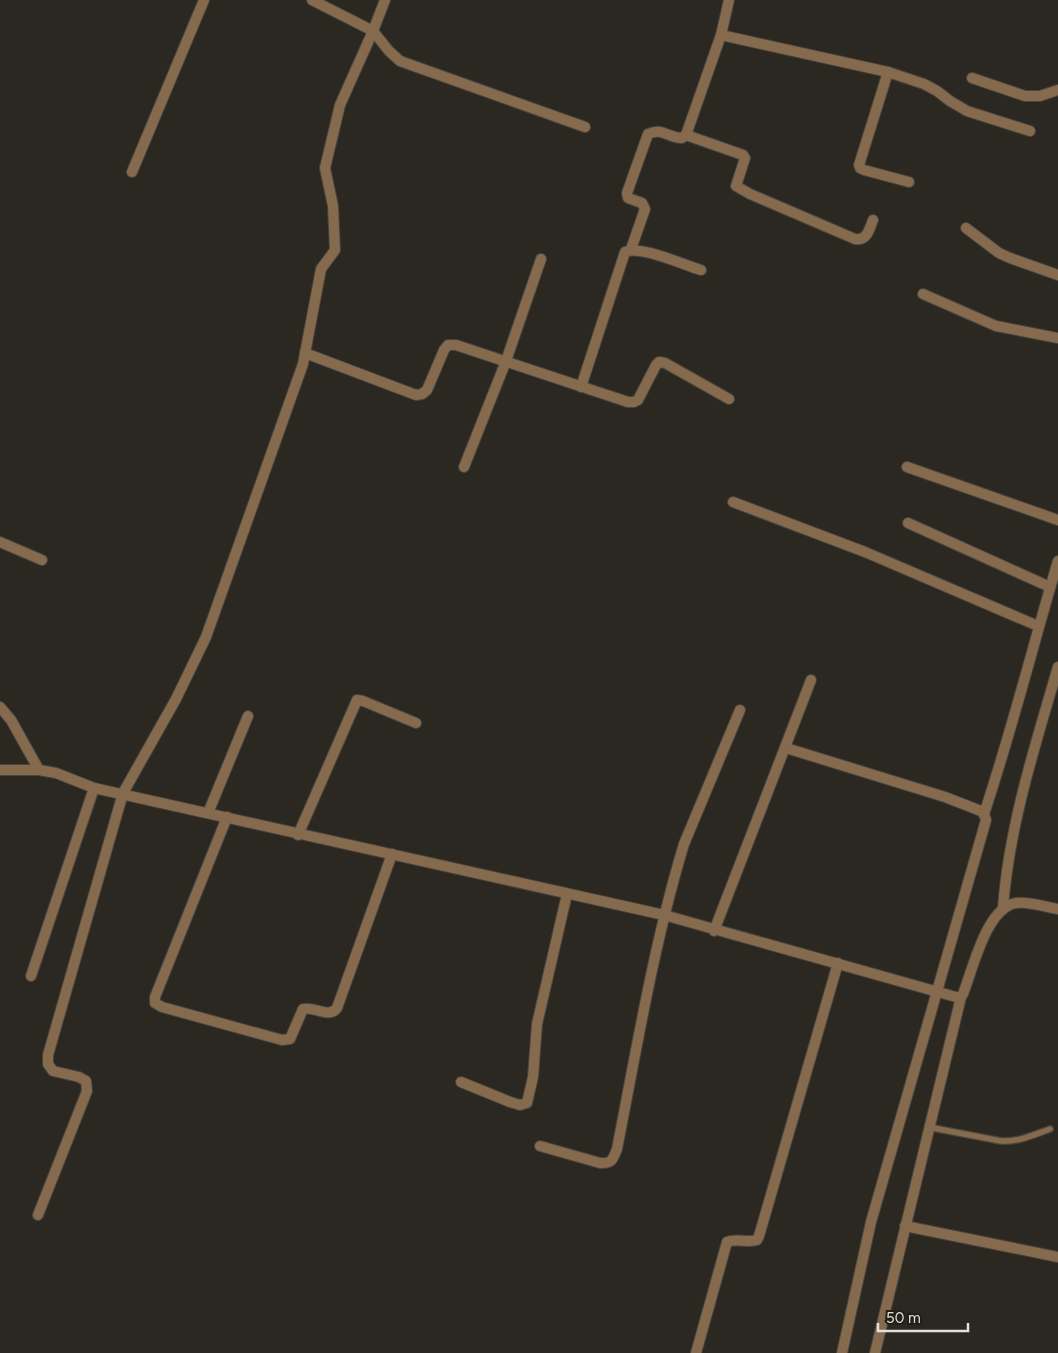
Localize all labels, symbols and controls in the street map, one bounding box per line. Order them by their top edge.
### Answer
scale bar [878,1300,968,1332]
text: 50 m [886,1309,921,1327]

